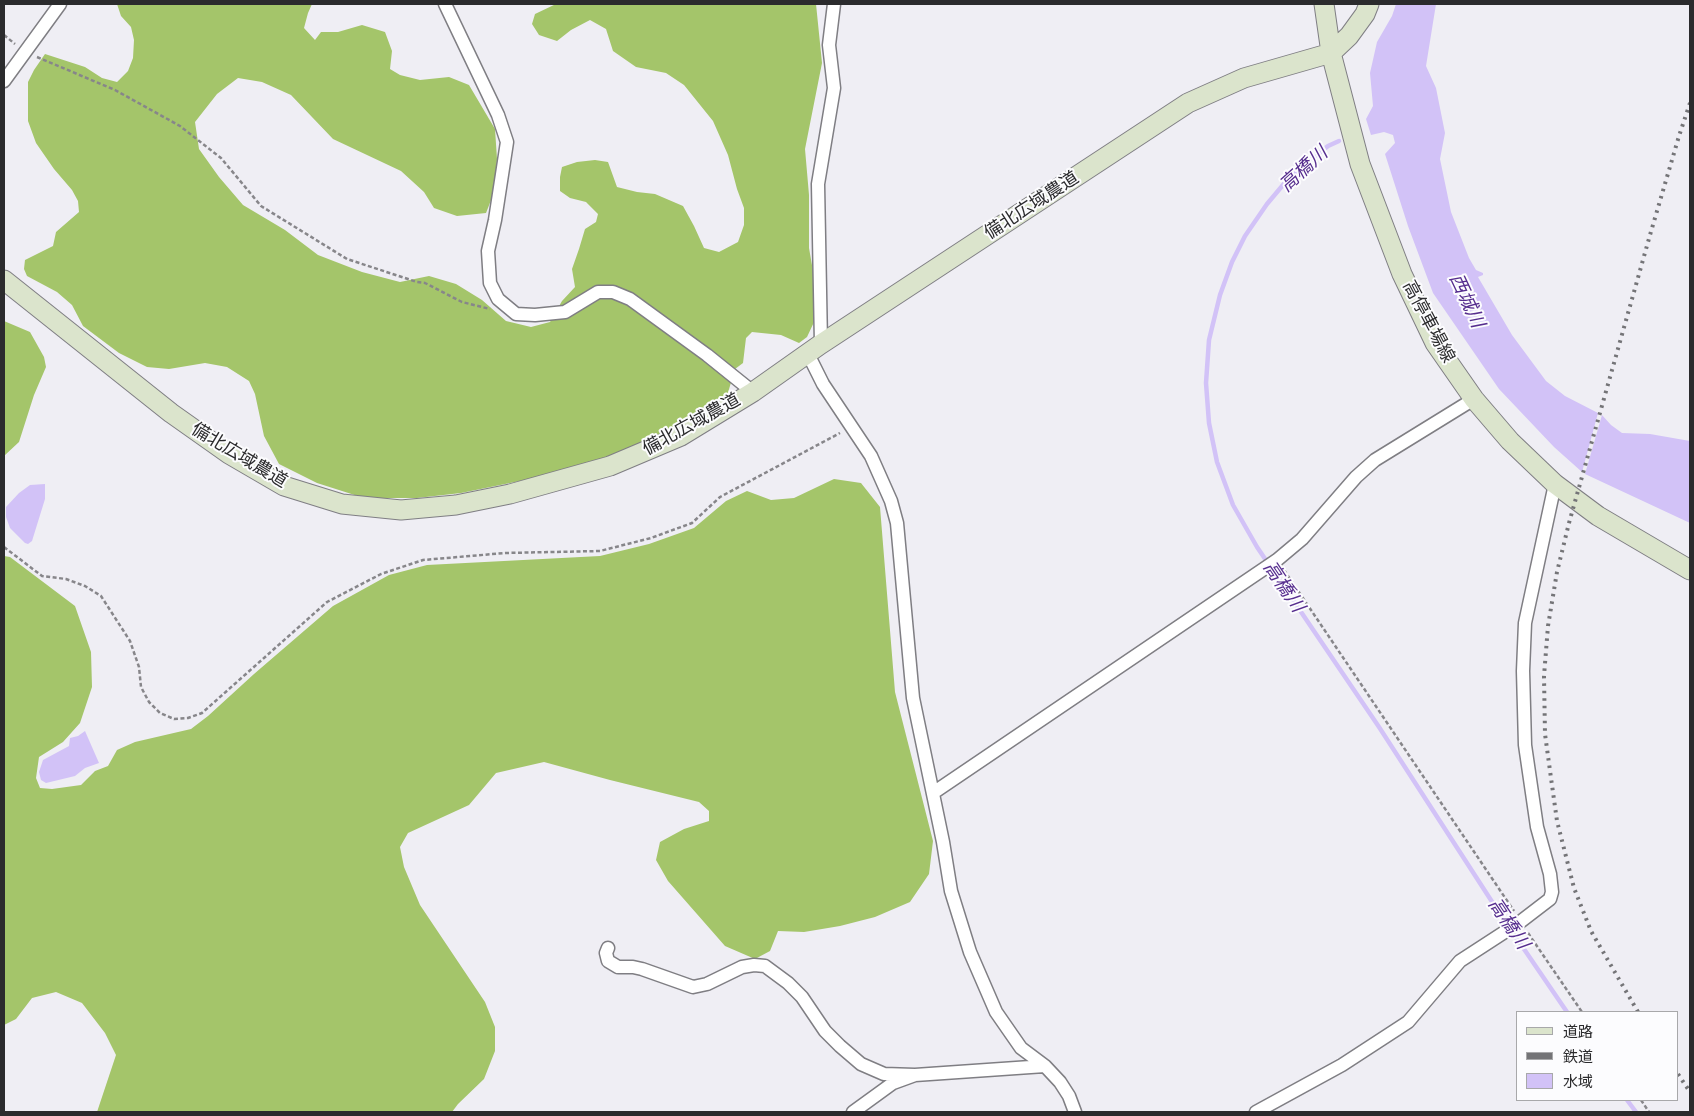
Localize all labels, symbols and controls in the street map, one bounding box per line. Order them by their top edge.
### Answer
water label: 高橋川 [1275,142,1333,198]
street label: 備北広域農道 [981,168,1083,244]
water label: 西城川 [1444,270,1488,332]
street label: 高停車場線 [1397,277,1459,367]
street label: 備北広域農道 [640,389,744,461]
street label: 備北広域農道 [187,419,291,493]
water label: 高橋川 [1258,557,1308,617]
water label: 高橋川 [1483,894,1533,954]
legend [1516,1011,1679,1101]
text: 道路 [1563,1023,1593,1041]
text: 鉄道 [1563,1048,1593,1066]
text: 水域 [1563,1073,1593,1091]

